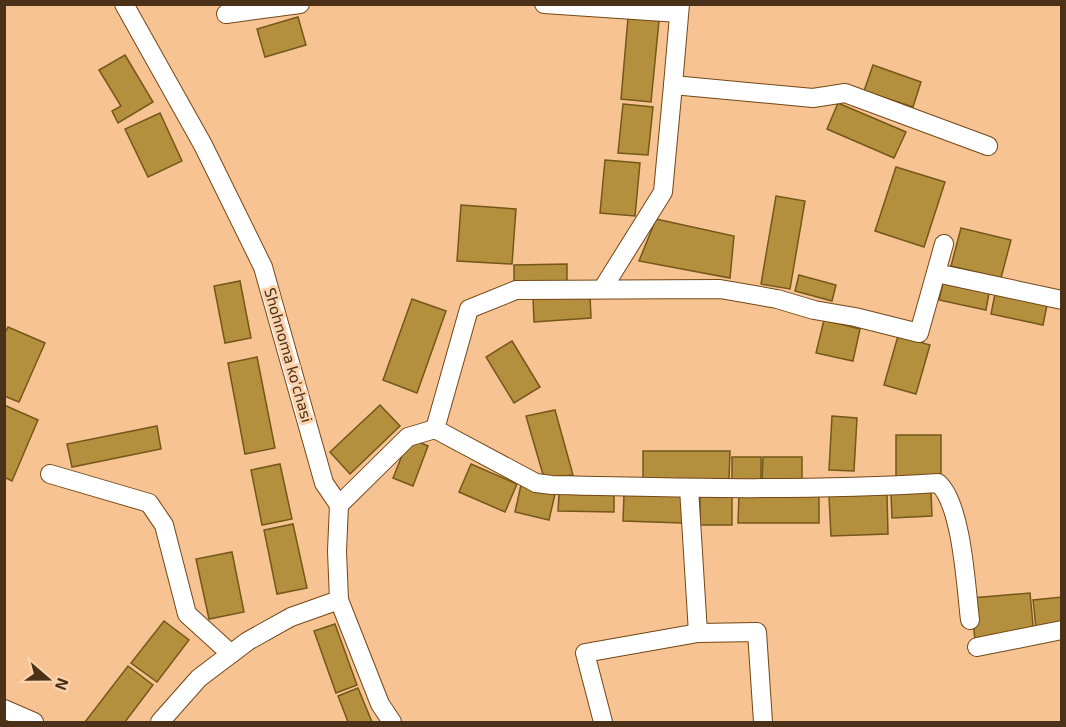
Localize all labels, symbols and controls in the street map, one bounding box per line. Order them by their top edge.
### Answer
street label: Shohnoma ko'chasi [261,285,318,424]
north arrow [18,649,78,709]
text: N [52,676,73,693]

